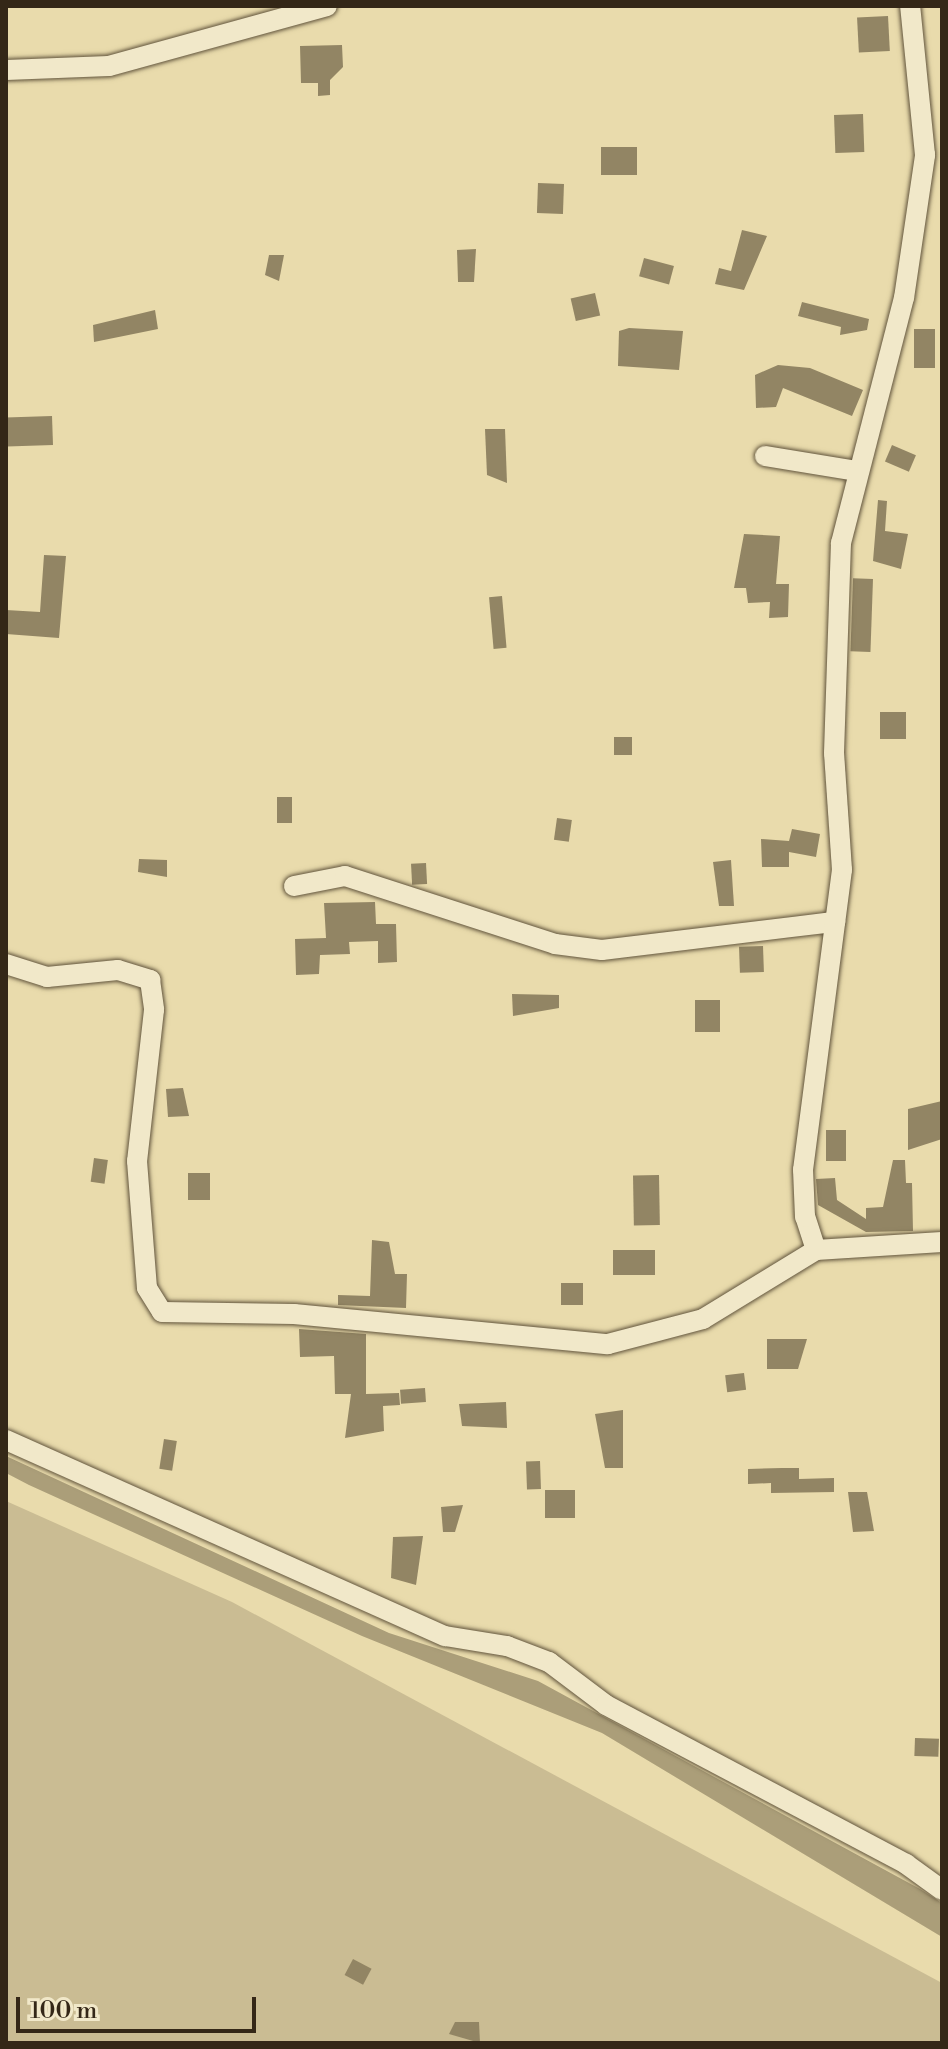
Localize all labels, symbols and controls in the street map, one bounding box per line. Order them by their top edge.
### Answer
scale bar [20,1981,260,2031]
text: 100 m [30,1996,97,2026]

